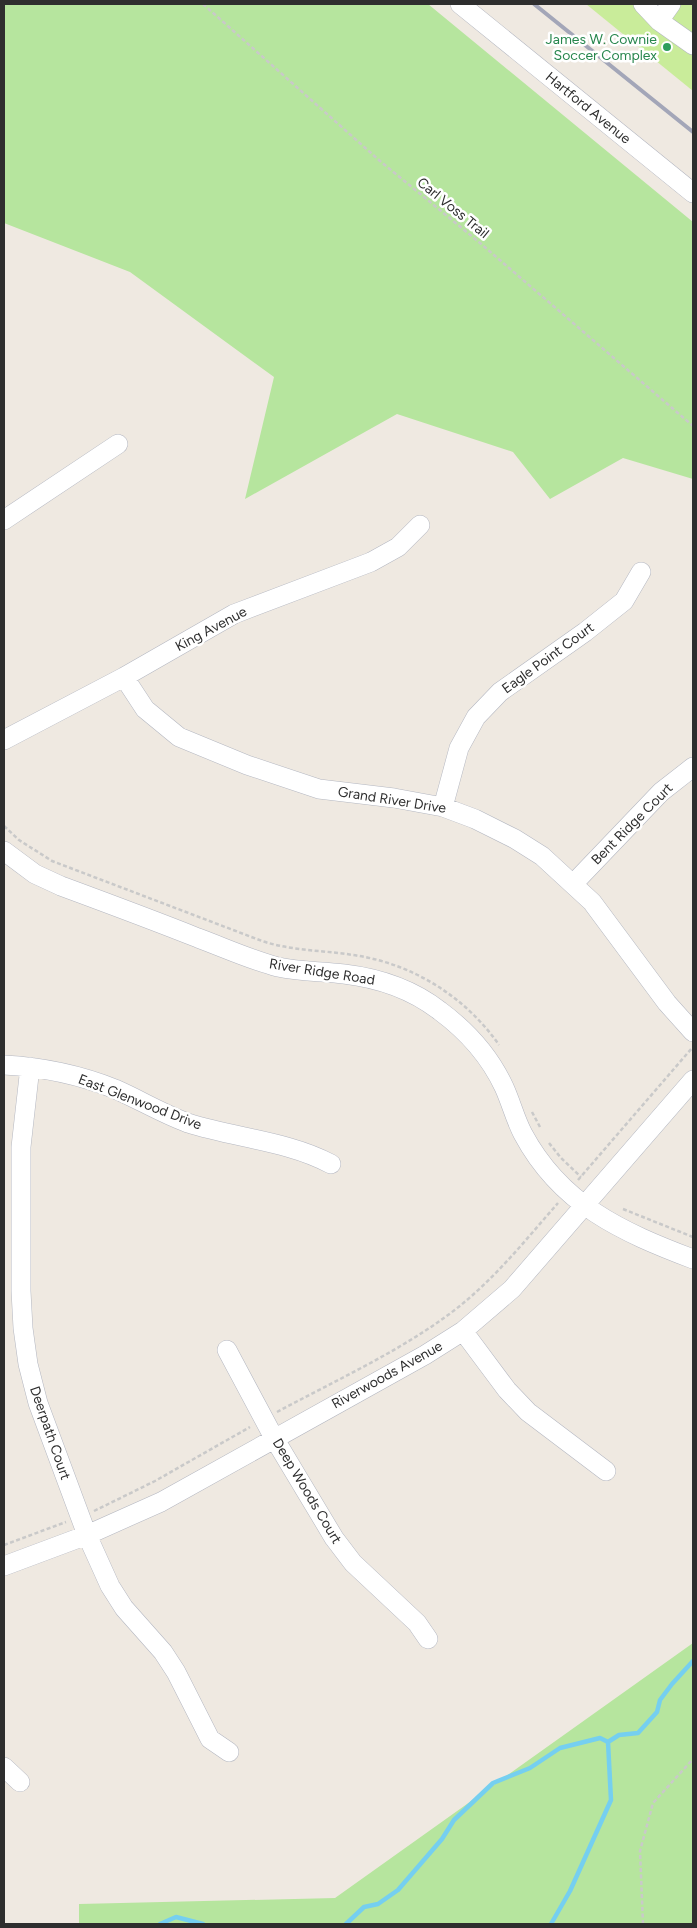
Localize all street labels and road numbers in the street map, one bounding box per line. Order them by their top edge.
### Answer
street label: Hartford Avenue [542,68,634,148]
street label: Carl Voss Trail [414,174,492,242]
street label: King Avenue [172,603,250,655]
street label: Eagle Point Court [499,619,597,697]
street label: Bent Ridge Court [588,780,676,868]
street label: Grand River Drive [337,783,448,817]
street label: River Ridge Road [268,955,376,989]
street label: East Glenwood Drive [76,1071,204,1134]
street label: Riverwoods Avenue [329,1337,446,1413]
street label: Deerpath Court [26,1384,74,1482]
street label: Deep Woods Court [269,1435,345,1547]

